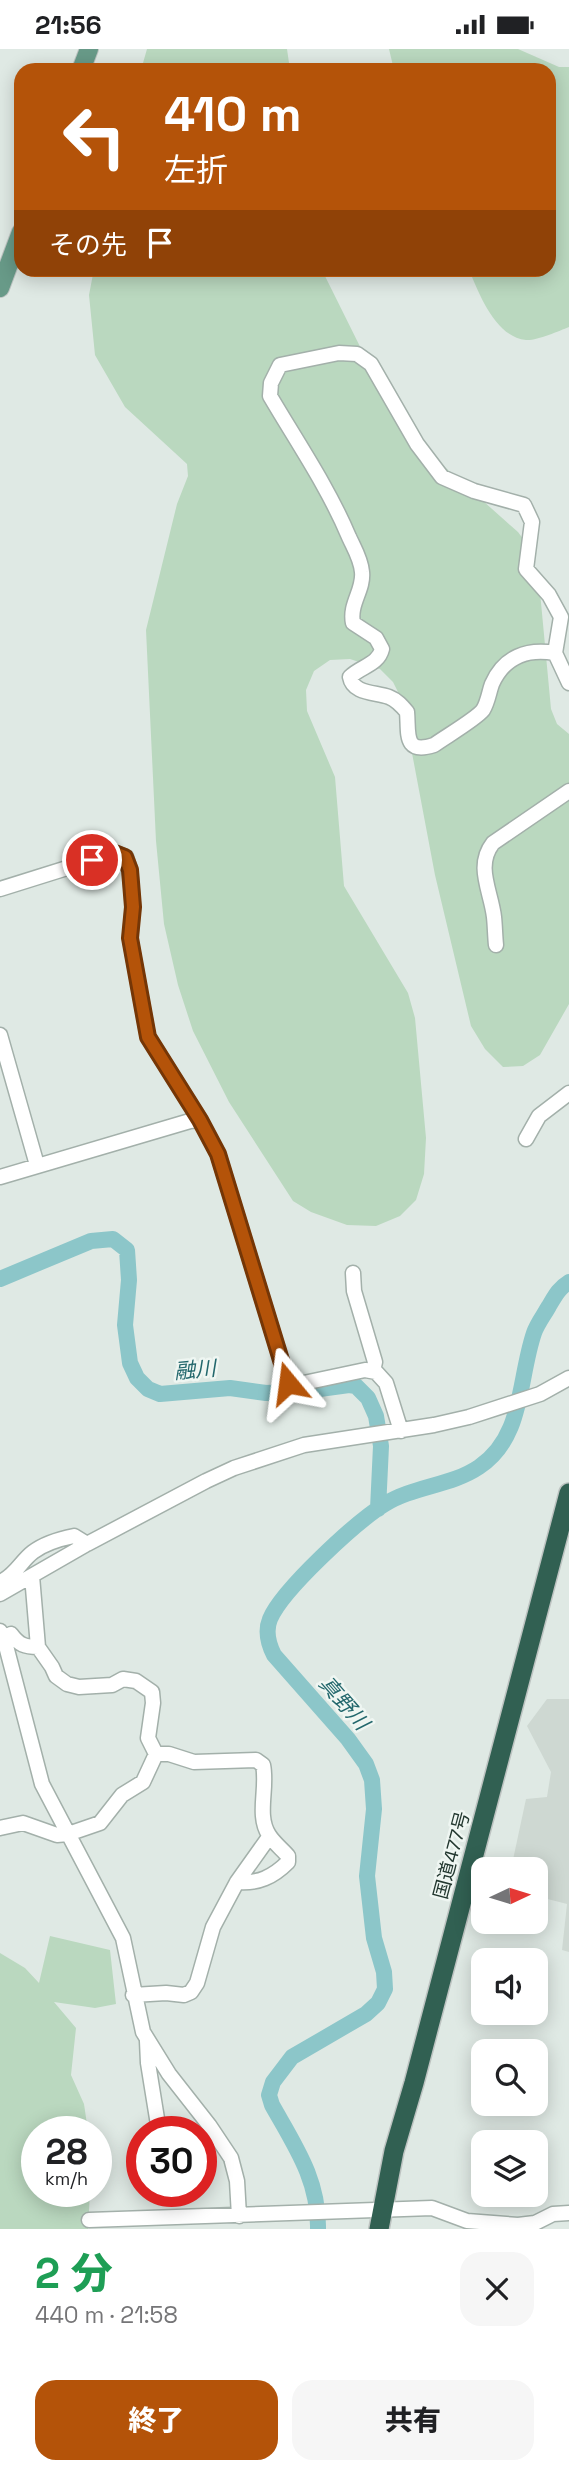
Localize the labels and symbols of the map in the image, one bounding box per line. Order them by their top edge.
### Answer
pin [62,830,122,890]
position arrow [251,1346,325,1420]
water label: 融川 [173,1354,219,1385]
water label: 真野川 [314,1670,377,1737]
street label: 国道477号 [428,1809,475,1902]
north arrow [471,1857,548,1934]
speed limit sign: 30 [126,2116,217,2207]

